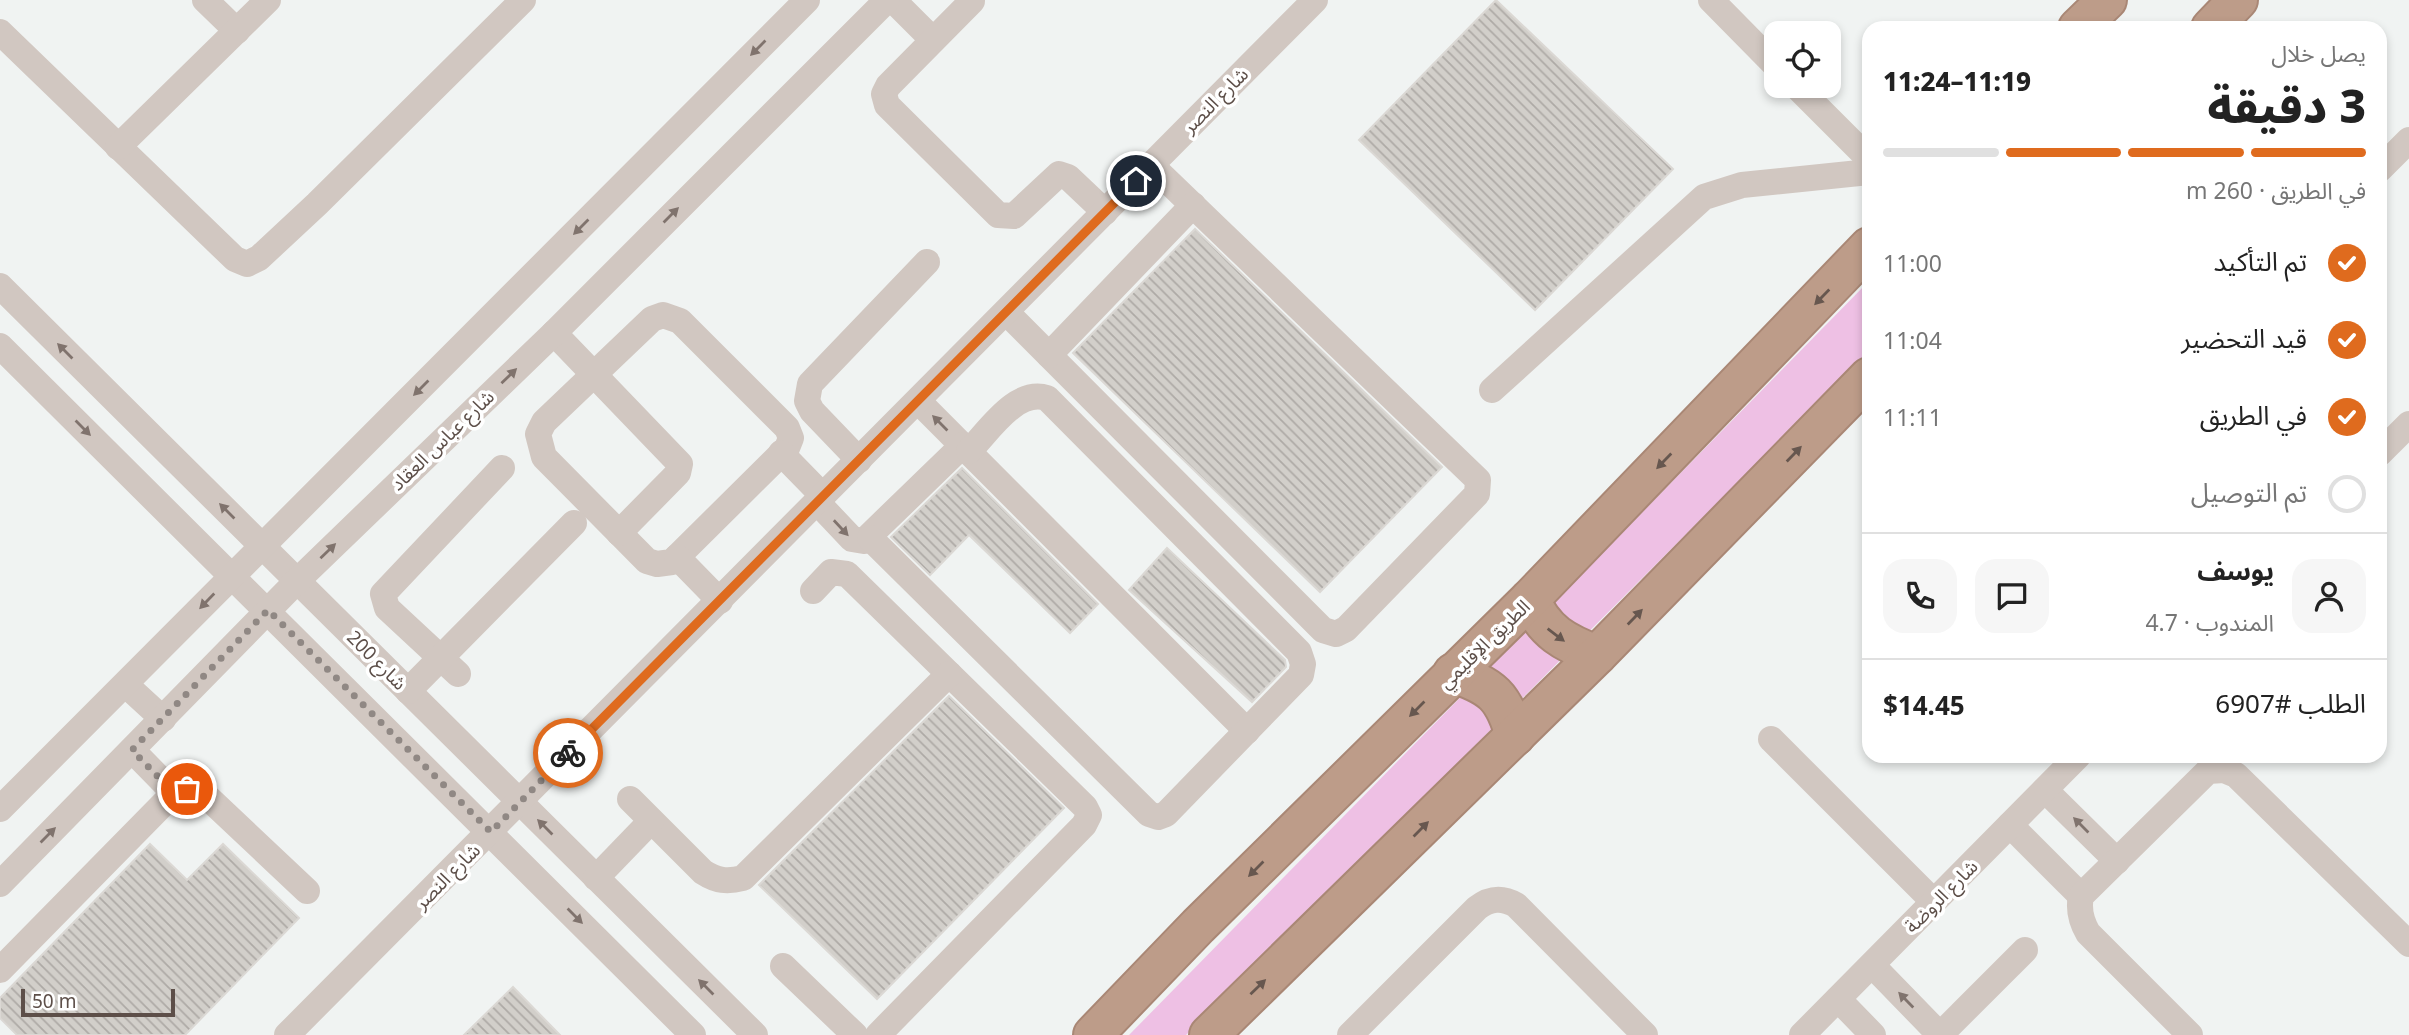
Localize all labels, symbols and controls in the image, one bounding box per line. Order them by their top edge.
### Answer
map controls [1764,21,1841,98]
button: locate [1764,21,1841,98]
text: يصل خلال [2271,37,2366,69]
one-way arrow [751,39,767,56]
street label: شارع النصر [1176,61,1254,140]
text: 11:19–11:24 [1883,63,2031,99]
text: 3 دقيقة [2207,74,2366,136]
pin [1106,151,1166,211]
icon: home [1117,162,1155,200]
text: في الطريق · 260 m [2186,174,2366,206]
one-way arrow [662,207,679,224]
one-way arrow [574,218,590,235]
text: تم التأكيد [2213,243,2307,279]
icon: check [2328,244,2366,282]
text: 11:00 [1883,247,1942,279]
one-way arrow [1815,288,1831,305]
text: قيد التحضير [2181,320,2307,356]
icon: check [2328,321,2366,359]
text: 11:04 [1883,324,1942,356]
one-way arrow [57,342,74,359]
one-way arrow [500,368,517,384]
one-way arrow [412,380,429,397]
street label: شارع عباس العقاد [384,384,500,497]
text: في الطريق [2200,397,2307,433]
icon: check [2328,398,2366,436]
text: 11:11 [1883,401,1942,433]
one-way arrow [932,414,949,431]
one-way arrow [75,419,91,436]
one-way arrow [1785,446,1801,463]
one-way arrow [1656,452,1673,469]
text: تم التوصيل [2191,474,2307,510]
one-way arrow [218,503,235,520]
one-way arrow [833,519,849,537]
one-way arrow [319,543,336,559]
text: يوسف [2197,552,2274,588]
button: phone [1883,559,1957,633]
button: chat [1975,559,2049,633]
button: person [2292,559,2366,633]
one-way arrow [200,592,216,609]
street label: الطريق الإقليمي [1433,594,1537,696]
text: المندوب · 4.7 [2145,606,2274,638]
one-way arrow [1626,608,1643,625]
street label: شارع 200 [341,624,413,696]
one-way arrow [1547,628,1566,642]
text: الطلب #6907 [2215,685,2366,721]
text: $14.45 [1883,687,1965,723]
one-way arrow [1409,700,1426,716]
courier [533,718,603,788]
icon: bike [549,734,587,772]
pin [157,759,217,819]
icon: bag [168,770,206,808]
one-way arrow [536,818,553,835]
one-way arrow [2073,818,2090,834]
one-way arrow [1413,821,1429,838]
one-way arrow [39,827,55,844]
street label: شارع النصر [408,837,486,916]
street label: شارع الروضة [1899,854,1984,939]
one-way arrow [1247,860,1264,877]
one-way arrow [567,908,584,925]
one-way arrow [699,979,715,996]
one-way arrow [1249,980,1266,996]
scale bar [21,986,175,1018]
text: 50 m [32,988,76,1014]
one-way arrow [1898,992,1914,1009]

